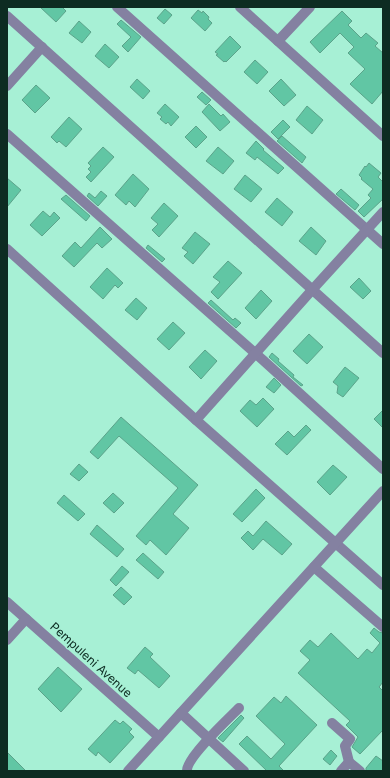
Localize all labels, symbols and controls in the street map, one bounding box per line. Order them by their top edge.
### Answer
street label: Pempuleni Avenue [47,619,135,700]

